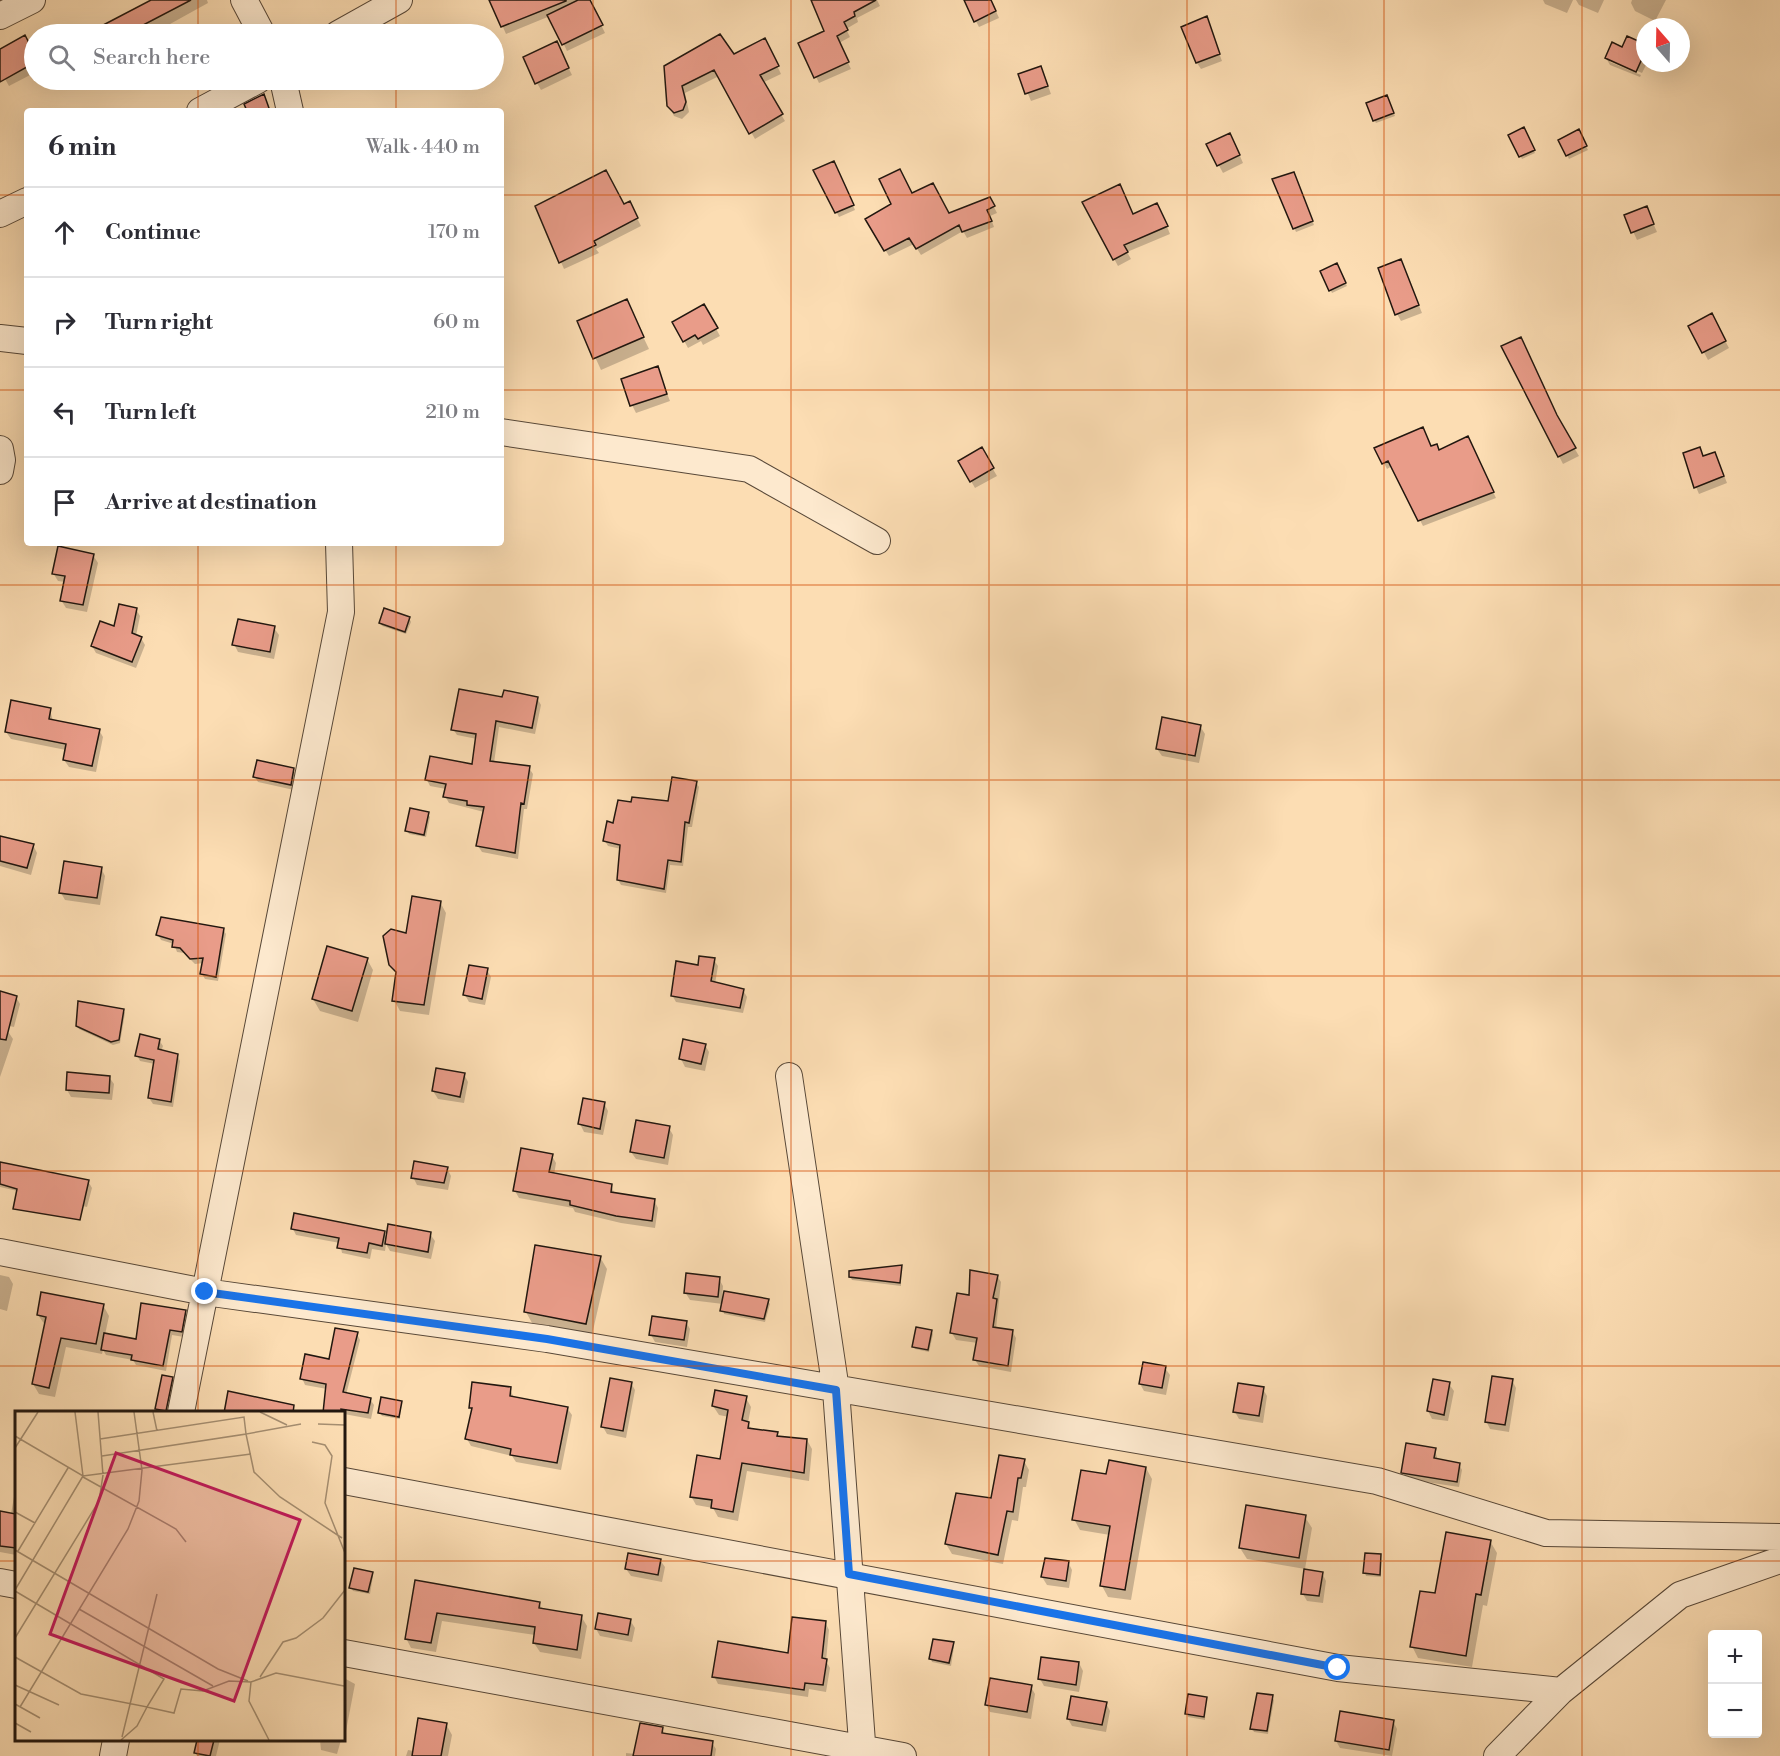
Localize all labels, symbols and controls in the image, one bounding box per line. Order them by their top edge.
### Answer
north arrow [1636,18,1690,72]
search box [24,24,504,90]
icon: search [45,41,78,74]
text: Search here [93,44,210,71]
text: 6 min [48,131,116,163]
text: Walk · 440 m [366,135,480,160]
icon: ahead [48,216,81,249]
text: Continue [105,219,201,246]
text: 170 m [428,220,480,245]
icon: right [48,306,81,339]
text: Turn right [105,309,213,336]
text: 60 m [433,310,480,335]
icon: left [48,396,81,429]
text: Turn left [105,399,196,426]
text: 210 m [425,400,480,425]
icon: arrive [48,486,81,519]
text: Arrive at destination [105,489,317,516]
route end [191,1278,217,1304]
inset map [15,1411,345,1741]
map controls [1708,1630,1762,1738]
button: + [1708,1630,1762,1684]
route start [1324,1654,1350,1680]
button: − [1708,1684,1762,1738]

